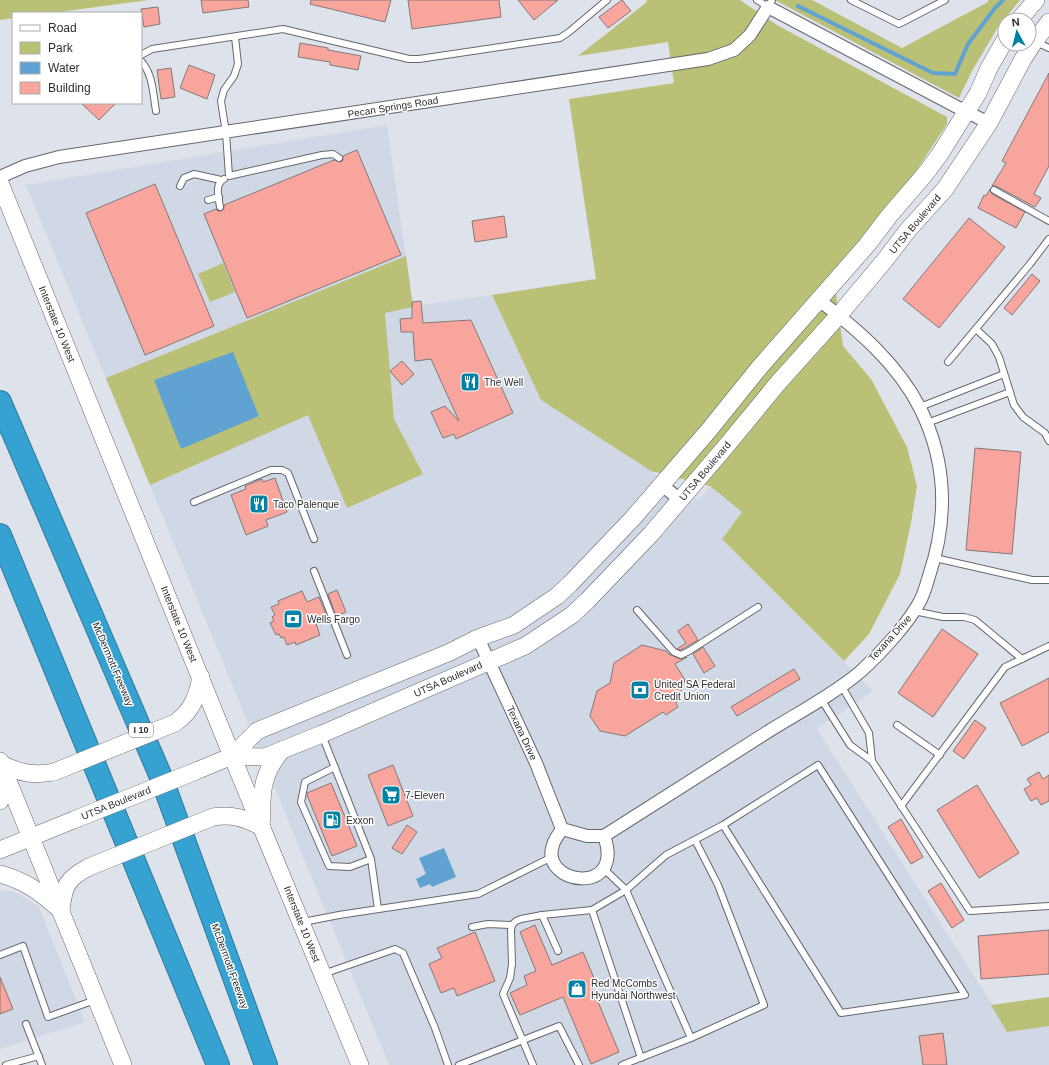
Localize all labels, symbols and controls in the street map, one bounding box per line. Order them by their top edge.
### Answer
legend [12,12,142,104]
north arrow [997,12,1037,52]
text: N [1011,16,1021,29]
text: Road [48,21,77,35]
text: Park [48,41,74,55]
text: Water [48,61,80,75]
text: Building [48,81,91,95]
street label: Pecan Springs Road [347,94,439,120]
street label: UTSA Boulevard [887,192,943,256]
street label: Interstate 10 West [37,284,77,364]
restaurant icon: The Well [459,371,481,393]
place label: The Well [484,377,523,388]
street label: UTSA Boulevard [677,439,733,503]
restaurant icon: Taco Palenque [248,493,270,515]
place label: Taco Palenque [273,499,340,510]
street label: Interstate 10 West [159,584,199,664]
bank icon: Wells Fargo [282,608,304,630]
street label: Texana Drive [866,612,914,663]
place label: Wells Fargo [307,614,361,625]
street label: McDermott Freeway [90,620,136,708]
street label: UTSA Boulevard [412,659,484,699]
bank icon: United SA Federal Credit Union [629,679,651,701]
place label: United SA Federal Credit Union [654,679,735,702]
street label: Texana Drive [505,704,540,762]
road number: I 10 [129,723,153,737]
street label: UTSA Boulevard [80,784,152,822]
supermarket icon: 7-Eleven [380,784,402,806]
place label: 7-Eleven [405,790,444,801]
fuel station icon: Exxon [321,809,343,831]
place label: Exxon [346,815,374,826]
street label: Interstate 10 West [282,884,322,964]
street label: McDermott Freeway [209,922,251,1010]
shop icon: Red McCombs Hyundai Northwest [566,978,588,1000]
place label: Red McCombs Hyundai Northwest [591,978,676,1001]

